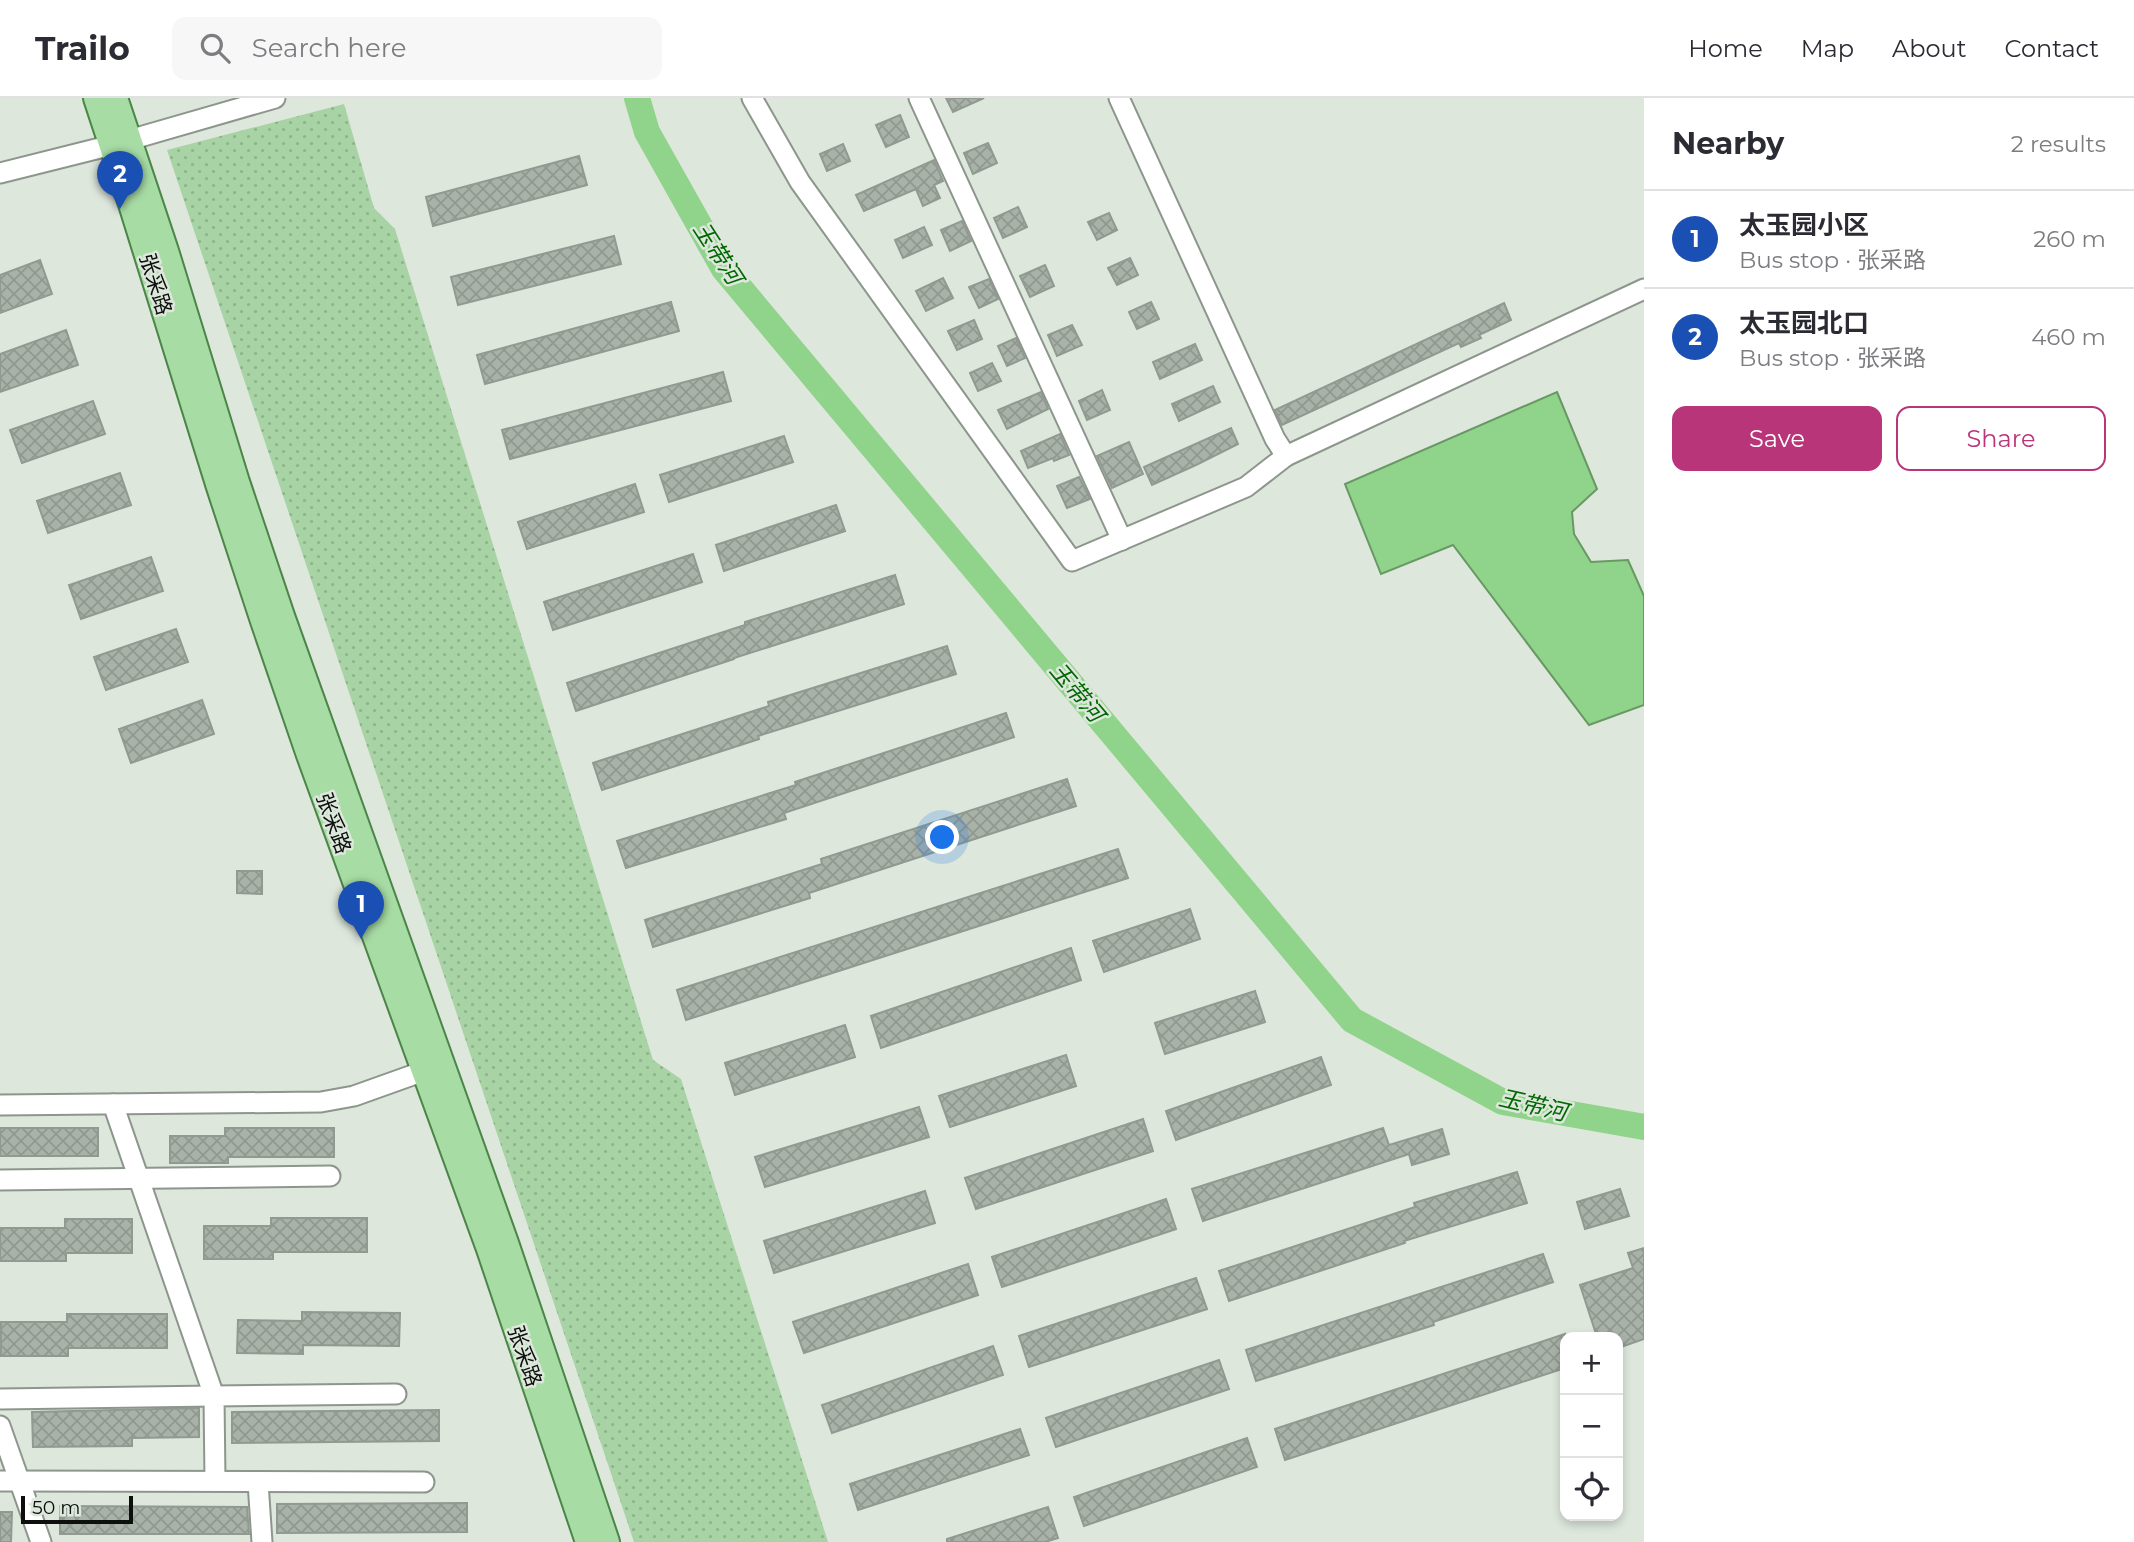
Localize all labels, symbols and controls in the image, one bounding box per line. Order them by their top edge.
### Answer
search box [172,17,662,80]
text: Trailo [35,28,130,68]
icon: search [196,29,234,67]
text: Search here [252,32,406,64]
text: Home [1688,34,1763,63]
text: Map [1801,34,1854,63]
text: About [1892,34,1966,63]
text: Contact [2004,34,2099,63]
text: Nearby [1672,125,1784,162]
text: 2 results [2011,130,2106,158]
pin: 2 [97,151,143,209]
text: 太玉园小区 [1739,209,1869,241]
water label: 玉带河 [687,216,751,293]
text: 1 [1690,225,1700,253]
text: 260 m [2033,225,2106,253]
text: Bus stop · 张采路 [1739,246,1926,274]
street label: 张采路 [135,250,177,318]
text: 太玉园北口 [1739,307,1869,339]
text: 2 [1688,323,1702,351]
text: 460 m [2031,323,2106,351]
text: Bus stop · 张采路 [1739,344,1926,372]
button: Save [1672,406,1882,471]
button: Share [1896,406,2106,471]
water label: 玉带河 [1044,657,1112,730]
street label: 张采路 [311,789,357,857]
your location [925,820,959,854]
pin: 1 [338,881,384,939]
water label: 玉带河 [1496,1084,1574,1127]
street label: 张采路 [503,1322,547,1390]
map controls [1560,1332,1623,1521]
button: + [1560,1332,1623,1395]
button: − [1560,1395,1623,1458]
button: locate [1560,1458,1623,1521]
scale bar [21,1493,133,1525]
text: 50 m [32,1496,80,1519]

